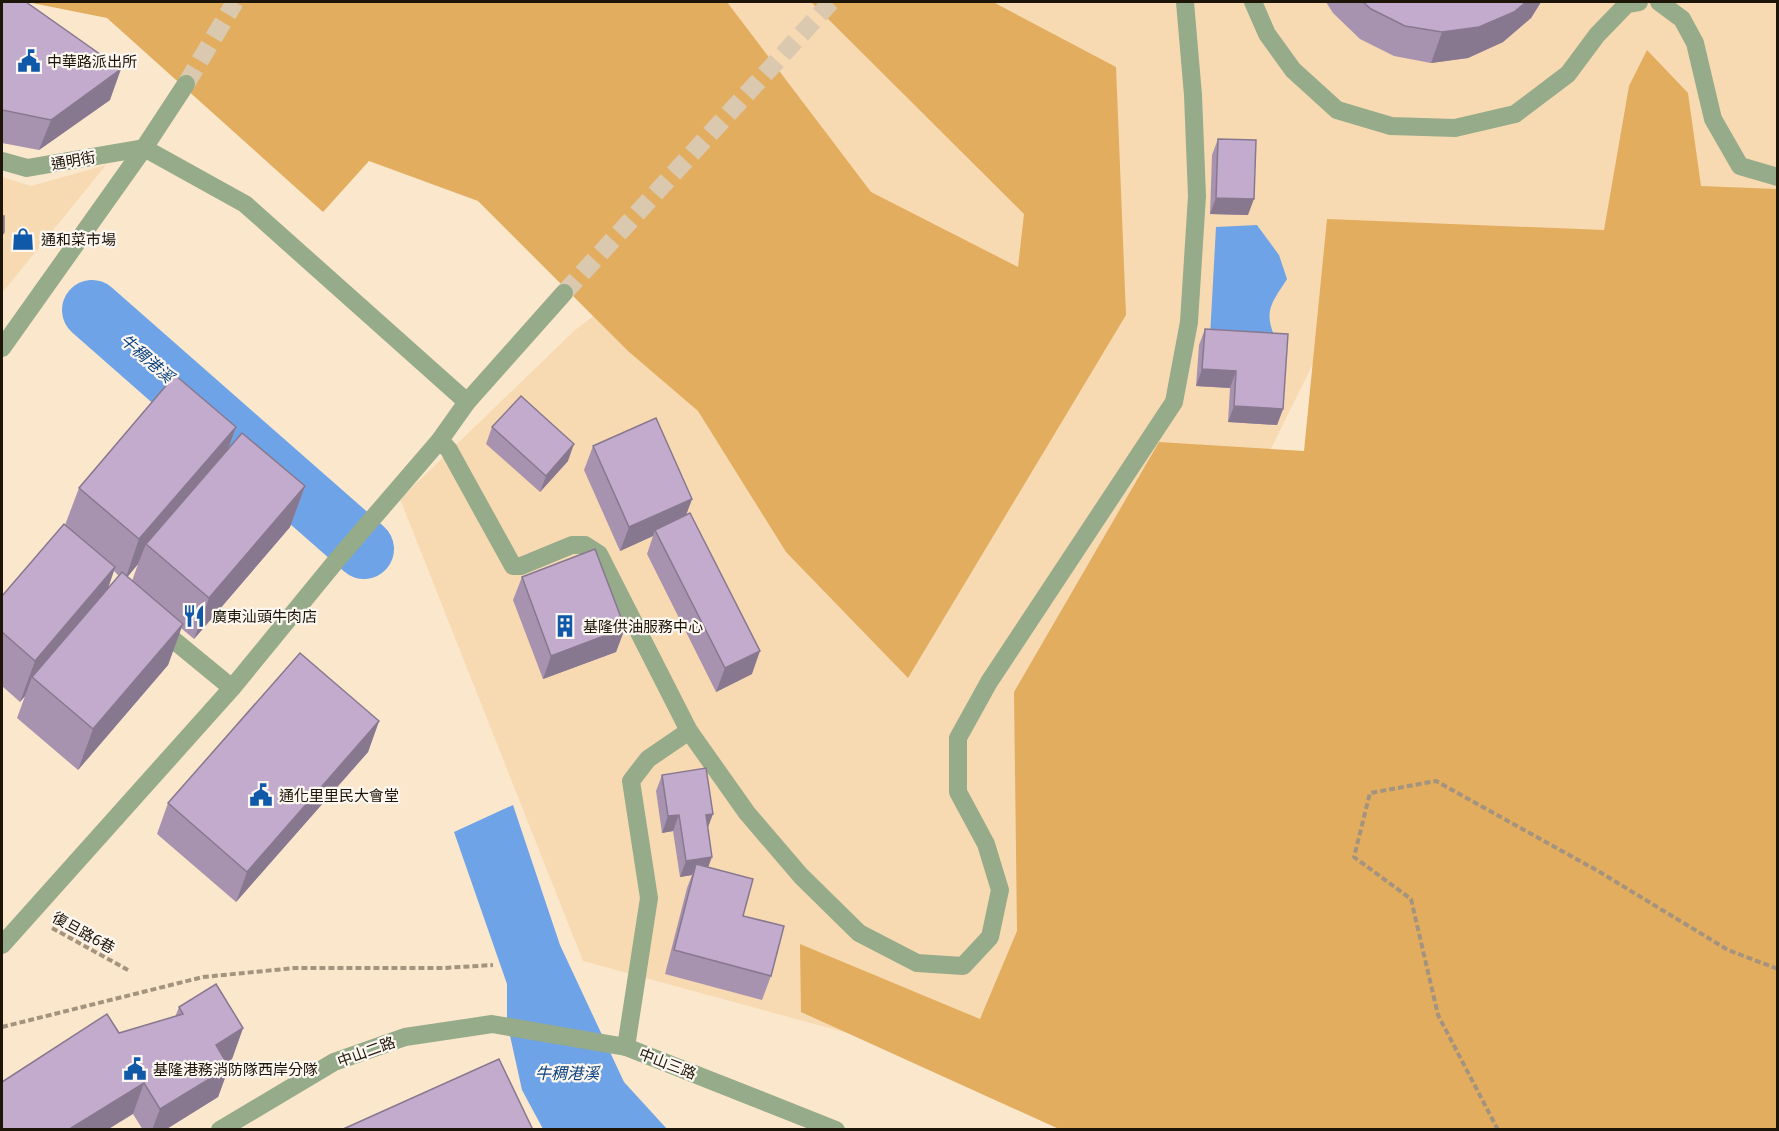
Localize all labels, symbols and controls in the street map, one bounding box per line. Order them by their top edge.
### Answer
public building icon: 中華路派出所 [16,48,42,74]
place label: 中華路派出所 [47,51,137,71]
street label: 通明街 [49,146,97,174]
shop icon: 通和菜市場 [10,226,36,252]
place label: 通和菜市場 [41,229,116,249]
water label: 牛稠港溪 [116,329,180,389]
restaurant icon: 廣東汕頭牛肉店 [181,603,207,629]
place label: 廣東汕頭牛肉店 [212,606,317,626]
building icon: 基隆供油服務中心 [552,613,578,639]
place label: 基隆供油服務中心 [583,616,703,636]
public building icon: 通化里里民大會堂 [248,782,274,808]
place label: 通化里里民大會堂 [279,785,399,805]
street label: 復旦路6巷 [49,907,119,957]
street label: 中山二路 [334,1031,398,1071]
street label: 中山三路 [636,1043,700,1083]
public building icon: 基隆港務消防隊西岸分隊 [122,1056,148,1082]
place label: 基隆港務消防隊西岸分隊 [153,1059,318,1079]
water label: 牛稠港溪 [535,1062,601,1084]

